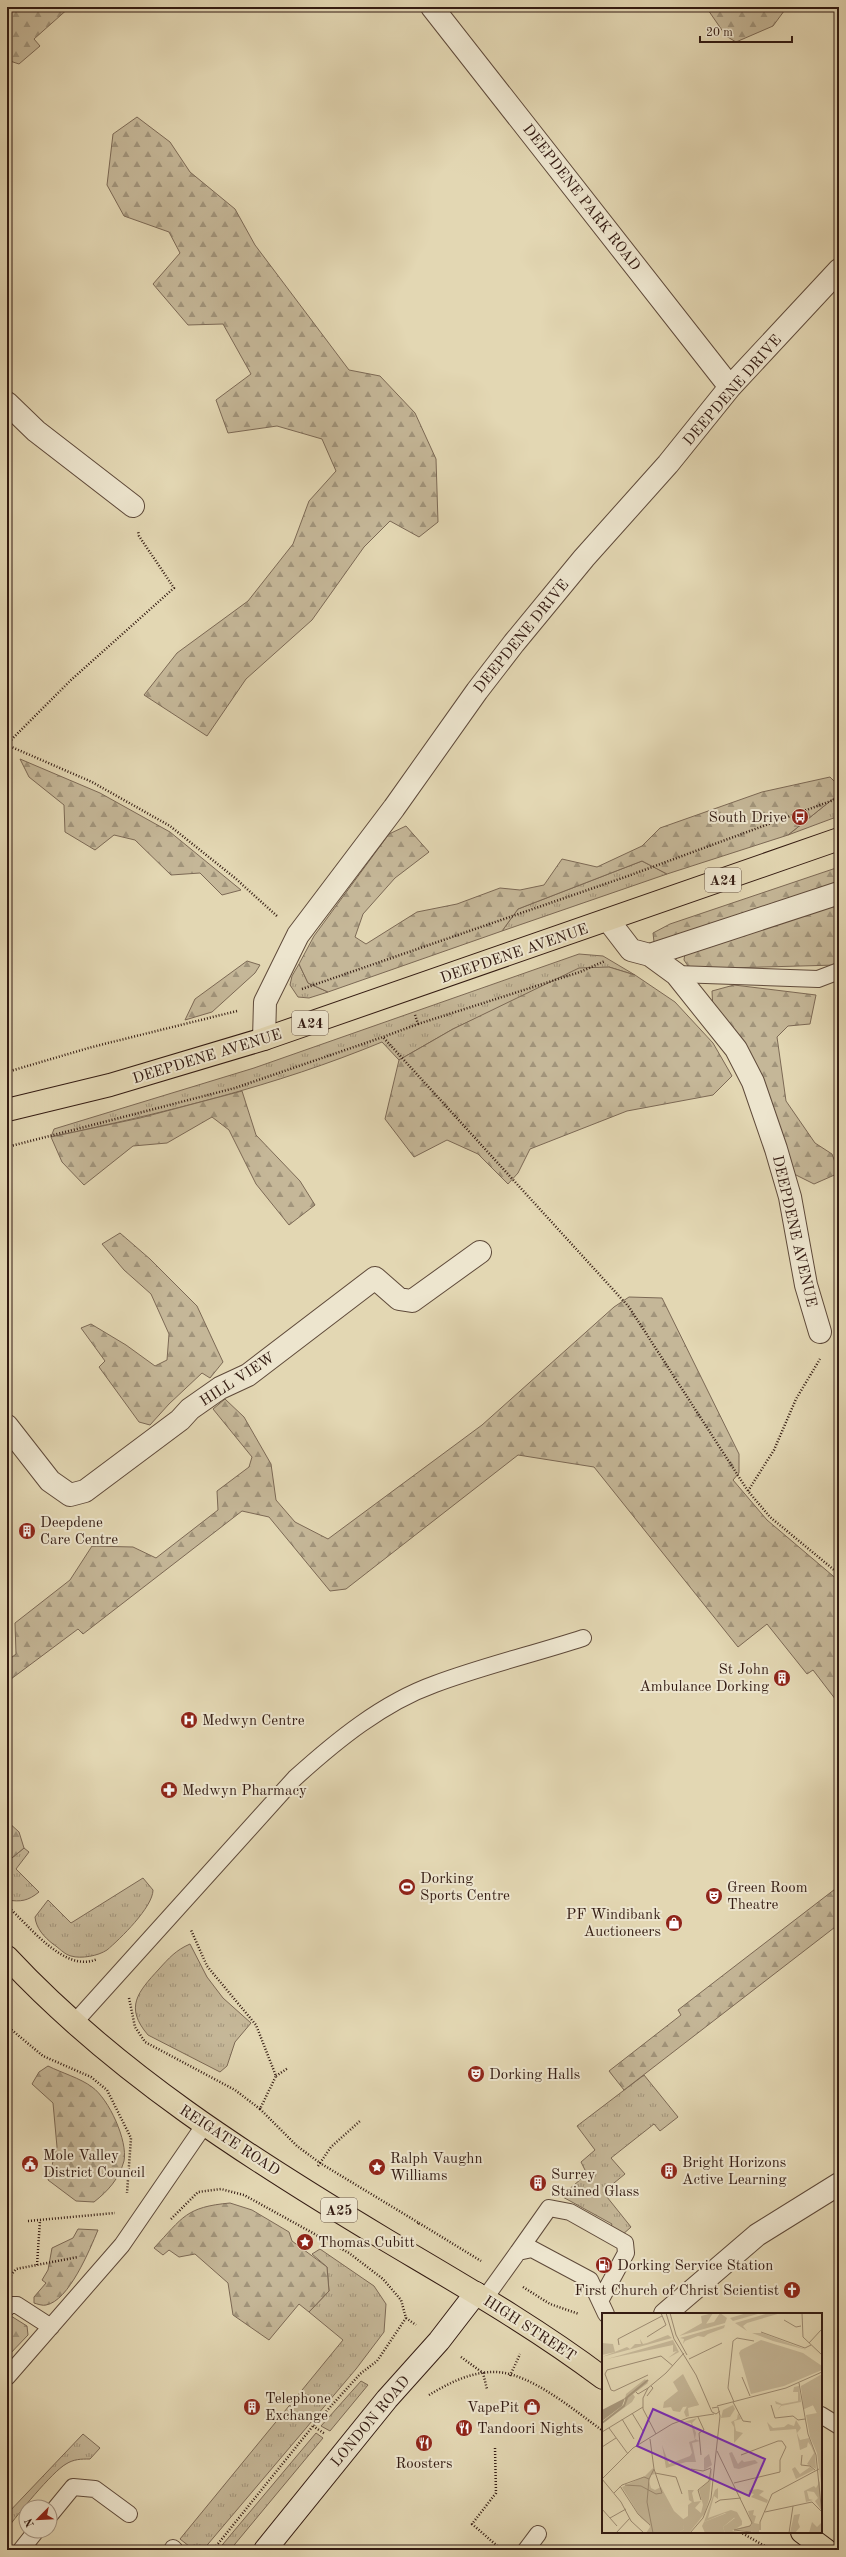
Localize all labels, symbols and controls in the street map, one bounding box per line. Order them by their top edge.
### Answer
scale bar [700,18,792,44]
text: 20 m [706,27,733,39]
street label: DEEPDENE PARK ROAD [519,122,642,274]
street label: DEEPDENE DRIVE [681,333,785,449]
street label: DEEPDENE DRIVE [472,577,572,696]
bus stop icon: South Drive [790,807,810,827]
place label: South Drive [709,811,787,826]
road number: A24 [705,868,741,892]
street label: DEEPDENE AVENUE [439,922,590,987]
road number: A24 [292,1011,328,1035]
street label: DEEPDENE AVENUE [131,1028,284,1087]
street label: DEEPDENE AVENUE [769,1154,818,1309]
street label: HILL VIEW [198,1351,278,1410]
place label: Deepdene Care Centre [40,1516,118,1548]
building icon: Deepdene Care Centre [17,1521,37,1541]
place label: St John Ambulance Dorking [639,1663,769,1695]
building icon: St John Ambulance Dorking [772,1668,792,1688]
hospital icon: Medwyn Centre [179,1710,199,1730]
place label: Medwyn Centre [202,1714,305,1729]
pharmacy icon: Medwyn Pharmacy [159,1780,179,1800]
place label: Medwyn Pharmacy [182,1784,307,1799]
place label: Dorking Sports Centre [420,1872,510,1904]
sports icon: Dorking Sports Centre [397,1877,417,1897]
place label: Green Room Theatre [727,1881,808,1913]
theatre icon: Green Room Theatre [704,1886,724,1906]
place label: PF Windibank Auctioneers [566,1908,661,1940]
shop icon: PF Windibank Auctioneers [664,1913,684,1933]
theatre icon: Dorking Halls [466,2064,486,2084]
place label: Dorking Halls [489,2068,580,2083]
street label: REIGATE ROAD [176,2103,282,2179]
place label: Mole Valley District Council [43,2149,145,2181]
place label: Ralph Vaughn Williams [390,2152,483,2184]
public building icon: Mole Valley District Council [20,2154,40,2174]
place label: Bright Horizons Active Learning [682,2156,787,2188]
place icon: Ralph Vaughn Williams [367,2157,387,2177]
building icon: Bright Horizons Active Learning [659,2161,679,2181]
place label: Surrey Stained Glass [551,2168,639,2200]
building icon: Surrey Stained Glass [528,2173,548,2193]
road number: A25 [321,2198,357,2222]
place icon: Thomas Cubitt [295,2232,315,2252]
place label: Thomas Cubitt [318,2236,415,2251]
fuel station icon: Dorking Service Station [594,2255,614,2275]
place label: Dorking Service Station [617,2259,773,2274]
church icon: First Church of Christ Scientist [782,2280,802,2300]
place label: First Church of Christ Scientist [575,2284,779,2299]
street label: HIGH STREET [480,2294,578,2365]
inset map [602,2313,822,2533]
street label: LONDON ROAD [329,2374,413,2470]
place label: Telephone Exchange [265,2392,331,2424]
building icon: Telephone Exchange [242,2397,262,2417]
shop icon: VapePit [522,2397,542,2417]
place label: VapePit [467,2401,519,2416]
restaurant icon: Tandoori Nights [454,2418,474,2438]
place label: Tandoori Nights [477,2422,583,2437]
restaurant icon: Roosters [414,2433,434,2453]
place label: Roosters [396,2457,452,2472]
north arrow [18,2499,58,2539]
text: N [23,2516,37,2529]

